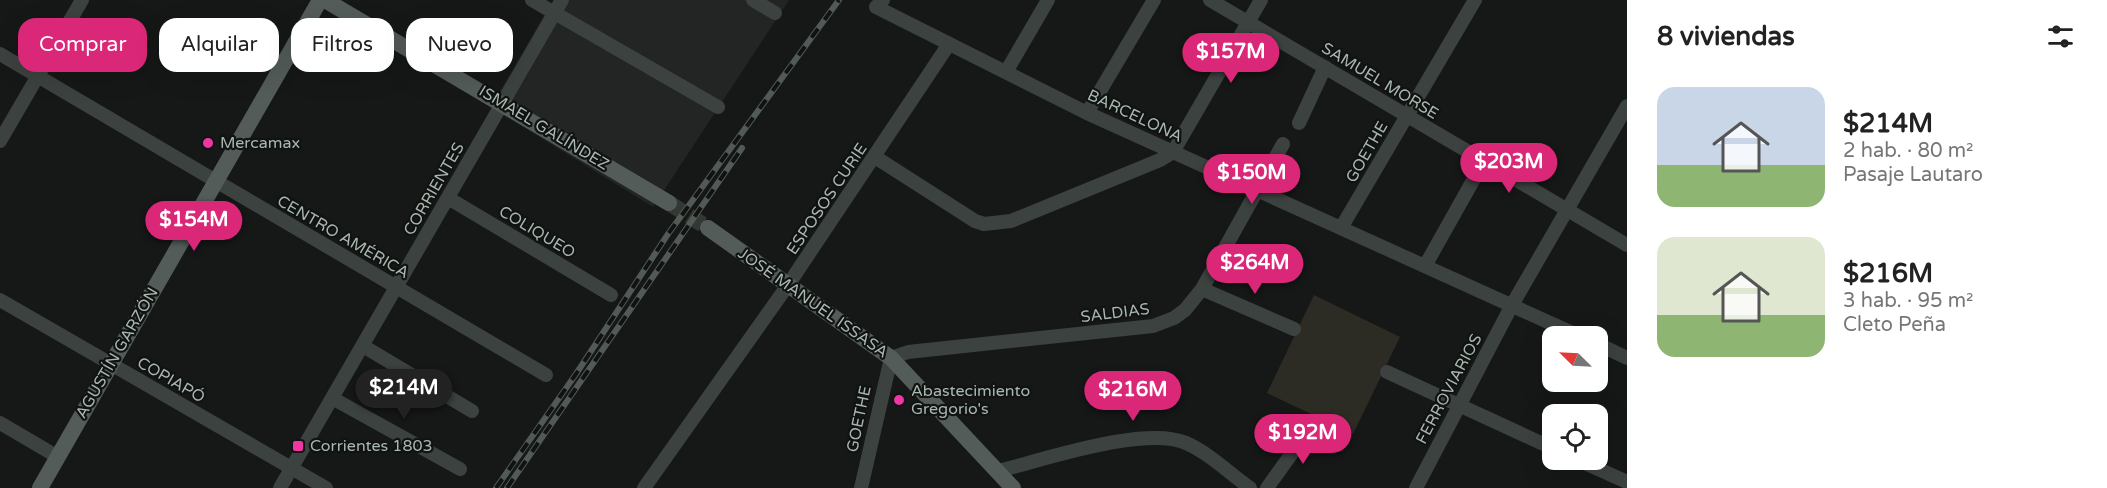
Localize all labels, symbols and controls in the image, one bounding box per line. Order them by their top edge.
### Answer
chip: Comprar [18,18,147,72]
chip: Alquilar [159,18,279,72]
chip: Filtros [291,18,394,72]
chip: Nuevo [406,18,513,72]
icon: filters [2044,20,2077,53]
text: 8 viviendas [1657,21,1795,52]
pin: $157M [1189,33,1273,84]
street label: SAMUEL MORSE [1318,38,1442,124]
text: $157M [1196,40,1266,64]
street label: ISMAEL GALÍNDEZ [475,81,613,175]
street label: BARCELONA [1084,85,1186,147]
text: $214M [1843,108,1933,139]
icon: home [1705,111,1777,183]
street label: GOETHE [1341,118,1393,186]
place label: Mercamax [220,133,300,153]
marker: Mercamax [201,136,215,150]
street label: CORRIENTES [399,139,469,239]
street label: ESPOSOS CURIE [782,139,872,259]
text: 2 hab. · 80 m² [1843,139,1973,163]
pin: $203M [1467,143,1551,194]
text: $203M [1474,150,1544,174]
pin: $150M [1210,154,1294,205]
text: $150M [1217,161,1287,185]
text: Pasaje Lautaro [1843,163,1983,187]
street label: CENTRO AMÉRICA [273,191,413,283]
pin: $154M [152,201,236,252]
street label: COLIQUEO [495,201,579,263]
text: $154M [159,208,229,232]
street label: JOSÉ MANUEL ISSASA [734,244,892,362]
pin: $264M [1213,244,1297,295]
text: $264M [1220,251,1290,275]
text: $216M [1843,258,1933,289]
icon: home [1705,261,1777,333]
street label: AGUSTÍN GARZÓN [71,284,163,422]
text: 3 hab. · 95 m² [1843,289,1973,313]
street label: SALDIAS [1079,299,1151,327]
text: Cleto Peña [1843,313,1946,337]
north arrow [1542,326,1608,392]
map controls [1542,326,1608,470]
street label: FERROVIARIOS [1412,330,1487,448]
street label: COPIAPÓ [134,353,208,407]
pin: $214M [362,369,446,420]
pin: $216M [1091,371,1175,422]
text: $214M [369,376,439,400]
text: $216M [1098,378,1168,402]
place label: Abastecimiento Gregorio's [911,381,1030,419]
street label: GOETHE [842,384,876,454]
marker: Abastecimiento Gregorio's [892,393,906,407]
button: locate [1542,404,1608,470]
pin: $192M [1261,414,1345,465]
text: $192M [1268,421,1338,445]
place label: Corrientes 1803 [310,436,433,456]
marker: Corrientes 1803 [291,439,305,453]

